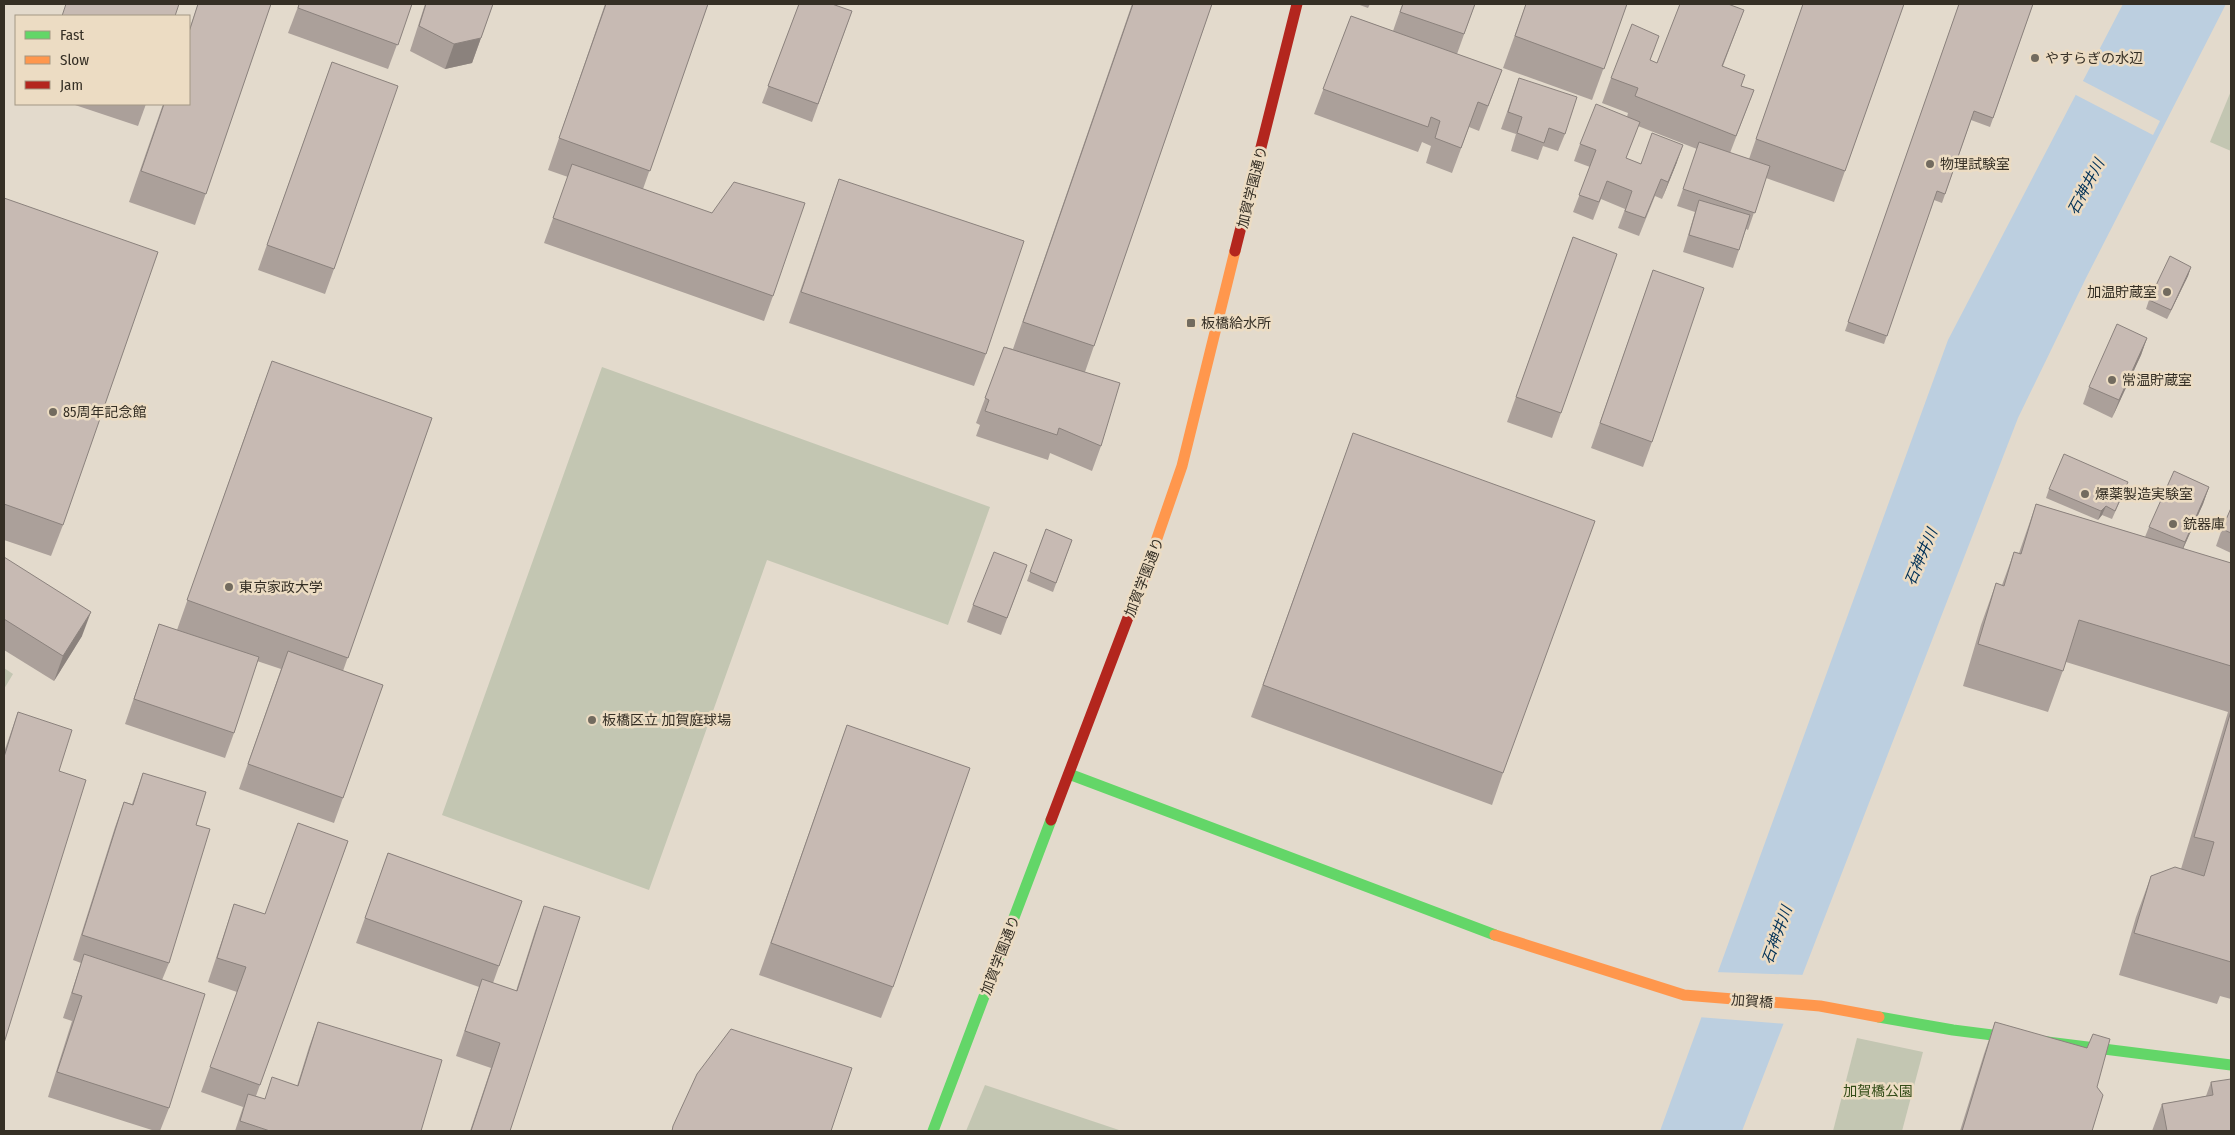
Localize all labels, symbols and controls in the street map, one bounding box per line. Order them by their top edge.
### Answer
legend [15,15,190,105]
text: Fast [60,26,84,44]
place label: やすらぎの水辺 [2045,50,2143,67]
text: Slow [60,51,89,69]
marker: やすらぎの水辺 [2029,52,2041,64]
text: Jam [60,76,83,94]
street label: 加賀学園通り [1234,144,1271,230]
water label: 石神井川 [2064,155,2109,218]
place label: 物理試験室 [1940,156,2010,173]
marker: 物理試験室 [1924,158,1936,170]
place label: 加温貯蔵室 [2087,284,2157,301]
marker: 加温貯蔵室 [2161,286,2173,298]
place label: 板橋給水所 [1201,315,1271,332]
marker: 板橋給水所 [1185,317,1197,329]
place label: 常温貯蔵室 [2122,372,2192,389]
marker: 常温貯蔵室 [2106,374,2118,386]
place label: 85周年記念館 [63,404,146,421]
marker: 85周年記念館 [47,406,59,418]
place label: 爆薬製造実験室 [2095,486,2193,503]
marker: 爆薬製造実験室 [2079,488,2091,500]
place label: 銃器庫 [2183,516,2225,533]
marker: 銃器庫 [2167,518,2179,530]
water label: 石神井川 [1901,524,1942,588]
street label: 加賀学園通り [1121,535,1167,619]
place label: 東京家政大学 [239,579,323,596]
marker: 東京家政大学 [223,581,235,593]
place label: 板橋区立 加賀庭球場 [602,712,731,729]
marker: 板橋区立 加賀庭球場 [586,714,598,726]
water label: 石神井川 [1758,902,1796,966]
street label: 加賀学園通り [977,913,1023,997]
street label: 加賀橋 [1730,992,1774,1011]
park label: 加賀橋公園 [1843,1083,1913,1100]

